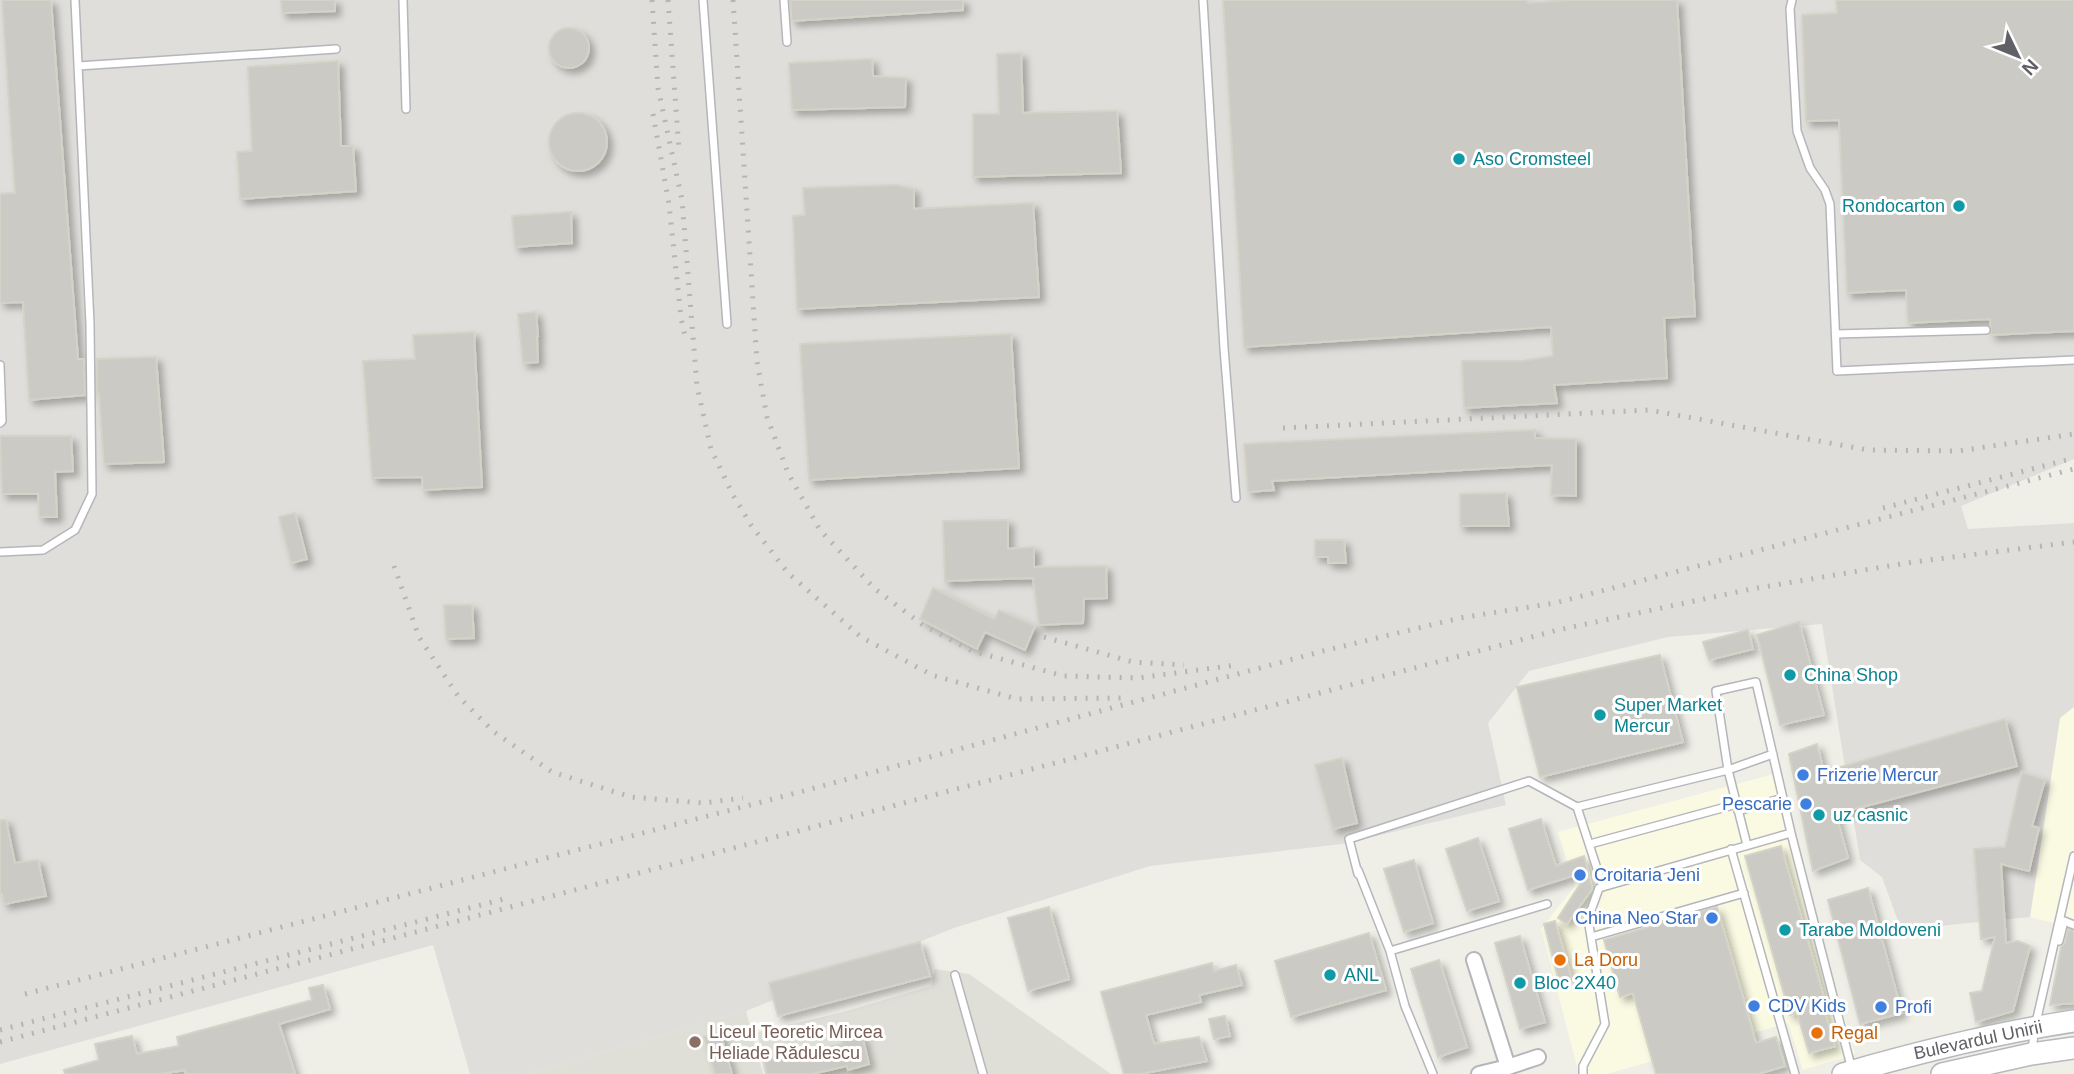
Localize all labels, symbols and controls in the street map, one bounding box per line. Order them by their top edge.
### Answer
north arrow [1983,21,2053,91]
text: N [2018,55,2042,79]
place label: Aso Cromsteel [1473,149,1591,169]
marker: Aso Cromsteel [1451,151,1467,167]
place label: Rondocarton [1842,196,1945,216]
marker: Rondocarton [1951,198,1967,214]
place label: China Shop [1804,665,1898,685]
marker: China Shop [1782,667,1798,683]
place label: Super Market Mercur [1614,695,1722,736]
marker: Super Market Mercur [1592,707,1608,723]
place label: Frizerie Mercur [1817,765,1938,785]
marker: Frizerie Mercur [1795,767,1811,783]
place label: Pescarie [1722,794,1792,814]
marker: Pescarie [1798,796,1814,812]
place label: uz casnic [1833,805,1908,825]
marker: uz casnic [1811,807,1827,823]
place label: Croitaria Jeni [1594,865,1700,885]
marker: Croitaria Jeni [1572,867,1588,883]
place label: China Neo Star [1575,908,1698,928]
marker: China Neo Star [1704,910,1720,926]
place label: Tarabe Moldoveni [1799,920,1941,940]
marker: Tarabe Moldoveni [1777,922,1793,938]
place label: La Doru [1574,950,1638,970]
marker: La Doru [1552,952,1568,968]
place label: ANL [1344,965,1379,985]
marker: ANL [1322,967,1338,983]
place label: Bloc 2X40 [1534,973,1616,993]
marker: Bloc 2X40 [1512,975,1528,991]
place label: CDV Kids [1768,996,1846,1016]
place label: Profi [1895,997,1932,1017]
marker: CDV Kids [1746,998,1762,1014]
marker: Profi [1873,999,1889,1015]
street label: Bulevardul Unirii [1912,1017,2044,1063]
place label: Liceul Teoretic Mircea Heliade Rădulescu [709,1022,884,1063]
place label: Regal [1831,1023,1878,1043]
marker: Regal [1809,1025,1825,1041]
marker: Liceul Teoretic Mircea Heliade Rădulescu [687,1034,703,1050]

